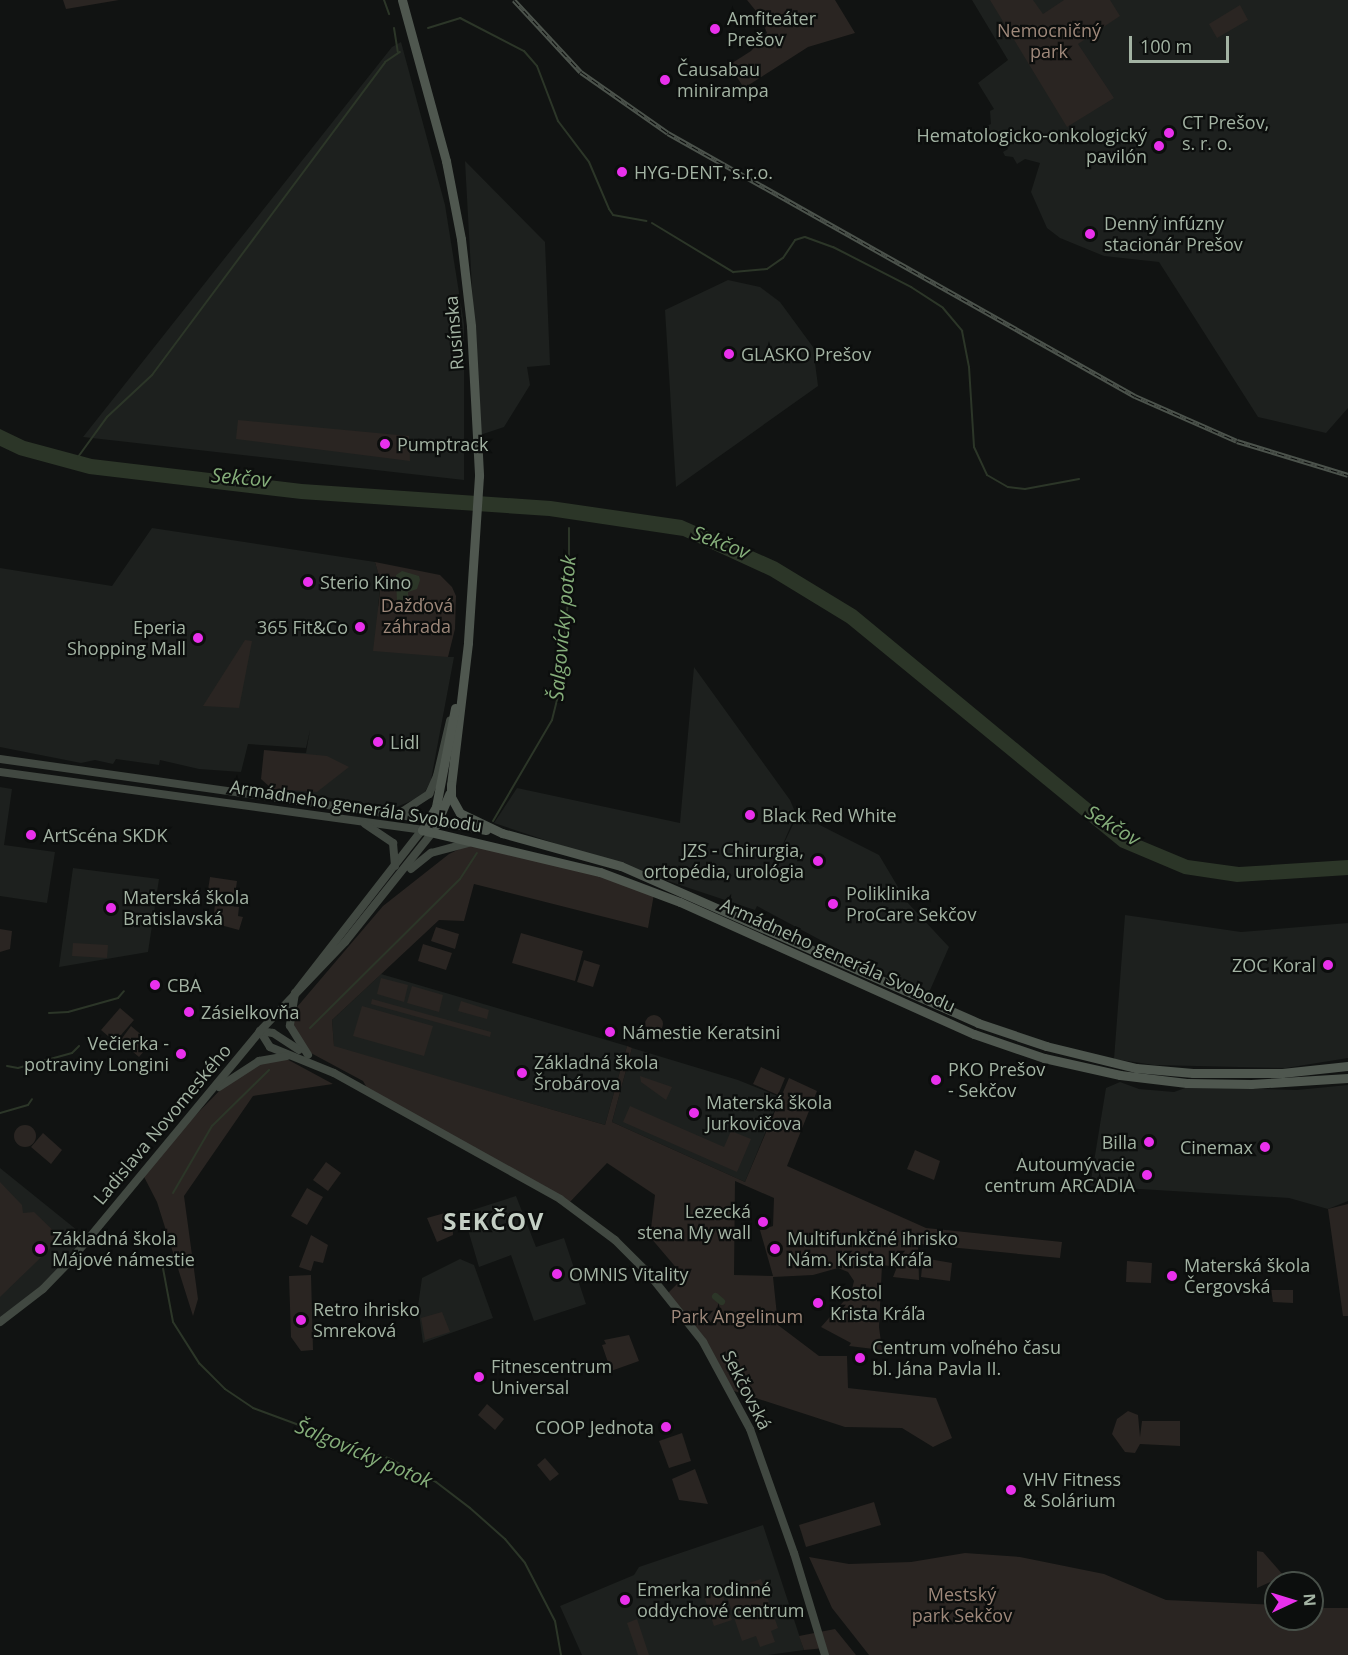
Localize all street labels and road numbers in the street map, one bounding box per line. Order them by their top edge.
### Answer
street label: Rusínska [440,295,468,371]
street label: Armádneho generála Svobodu [228,775,484,837]
street label: Armádneho generála Svobodu [717,893,959,1017]
street label: Ladislava Novomeského [89,1039,235,1209]
street label: Sekčovská [718,1347,776,1433]

